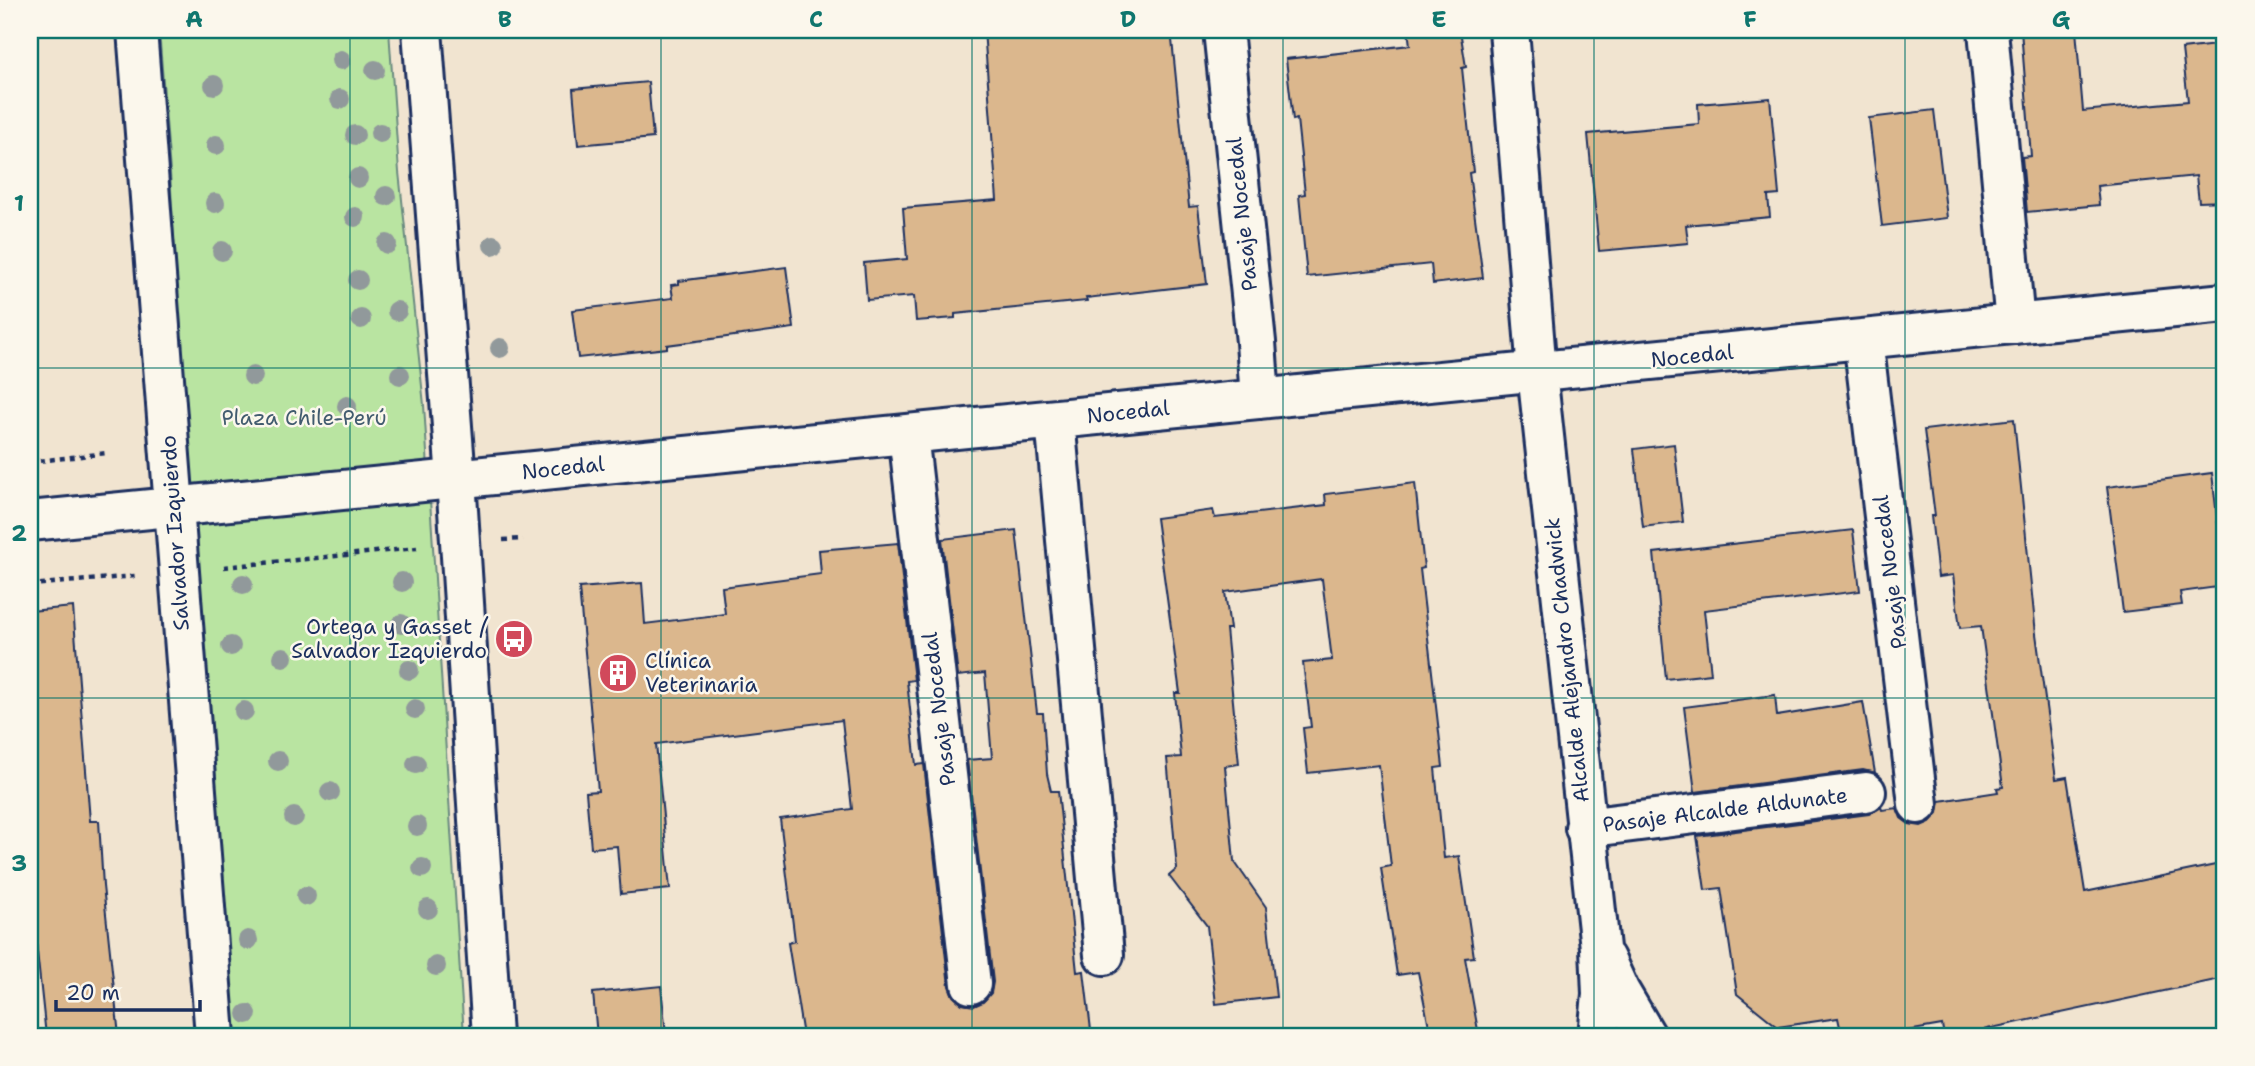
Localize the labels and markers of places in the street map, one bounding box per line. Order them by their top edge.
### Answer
place label: Ortega y Gasset / Salvador Izquierdo [291,613,489,665]
bus stop icon: Ortega y Gasset / Salvador Izquierdo [493,618,535,660]
place label: Clínica Veterinaria [645,647,757,699]
building icon: Clínica Veterinaria [597,652,639,694]

